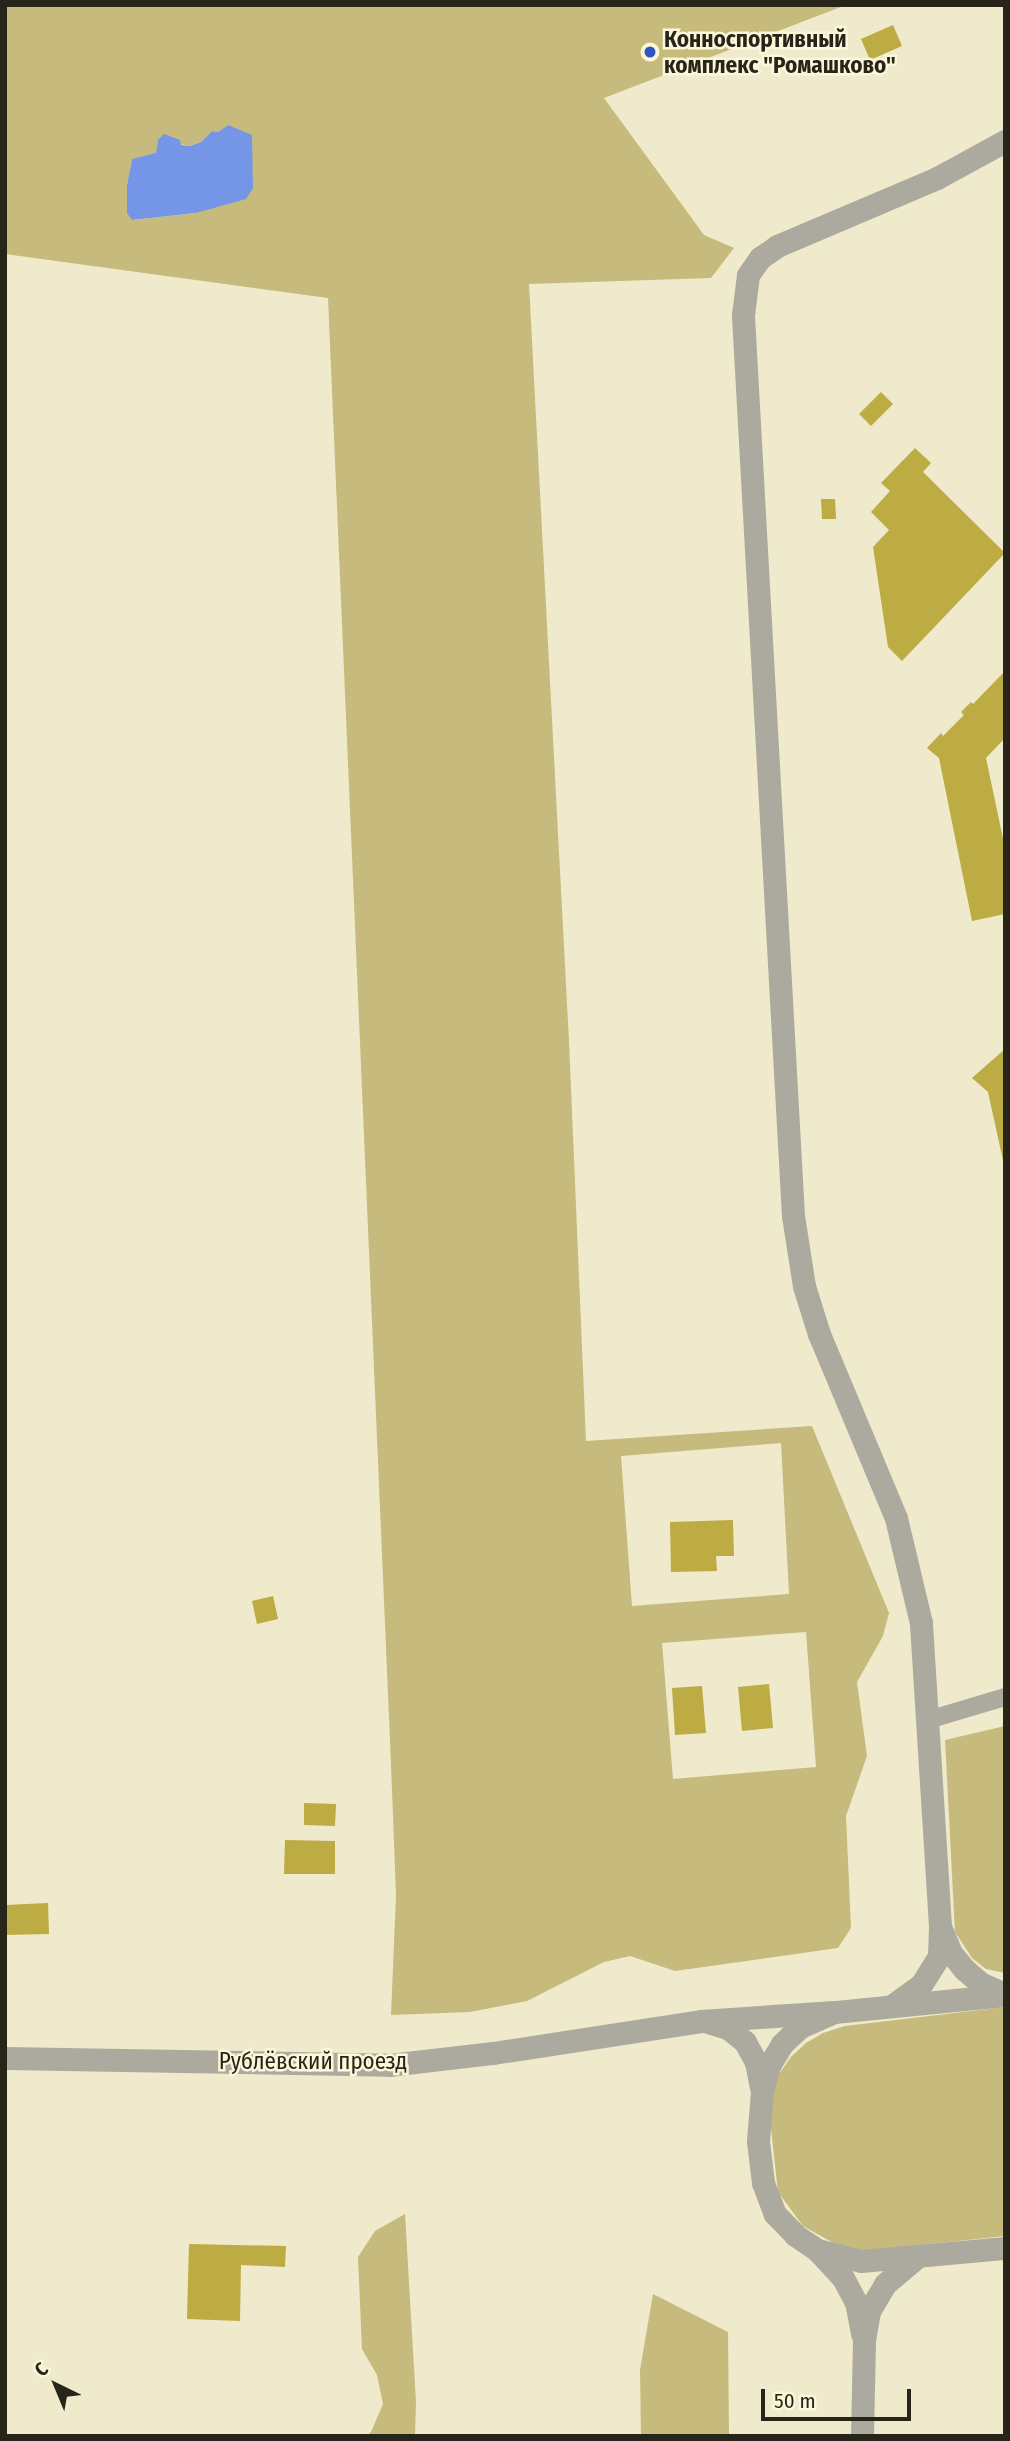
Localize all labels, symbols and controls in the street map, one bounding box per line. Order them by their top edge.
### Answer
place label: Конноспортивный комплекс "Ромашково" [664,25,896,79]
marker: Конноспортивный комплекс "Ромашково" [642,44,658,60]
street label: Рублёвский проезд [219,2047,407,2075]
north arrow [21,2350,91,2420]
text: С [30,2357,53,2381]
scale bar [765,2374,916,2418]
text: 50 m [774,2388,816,2414]

